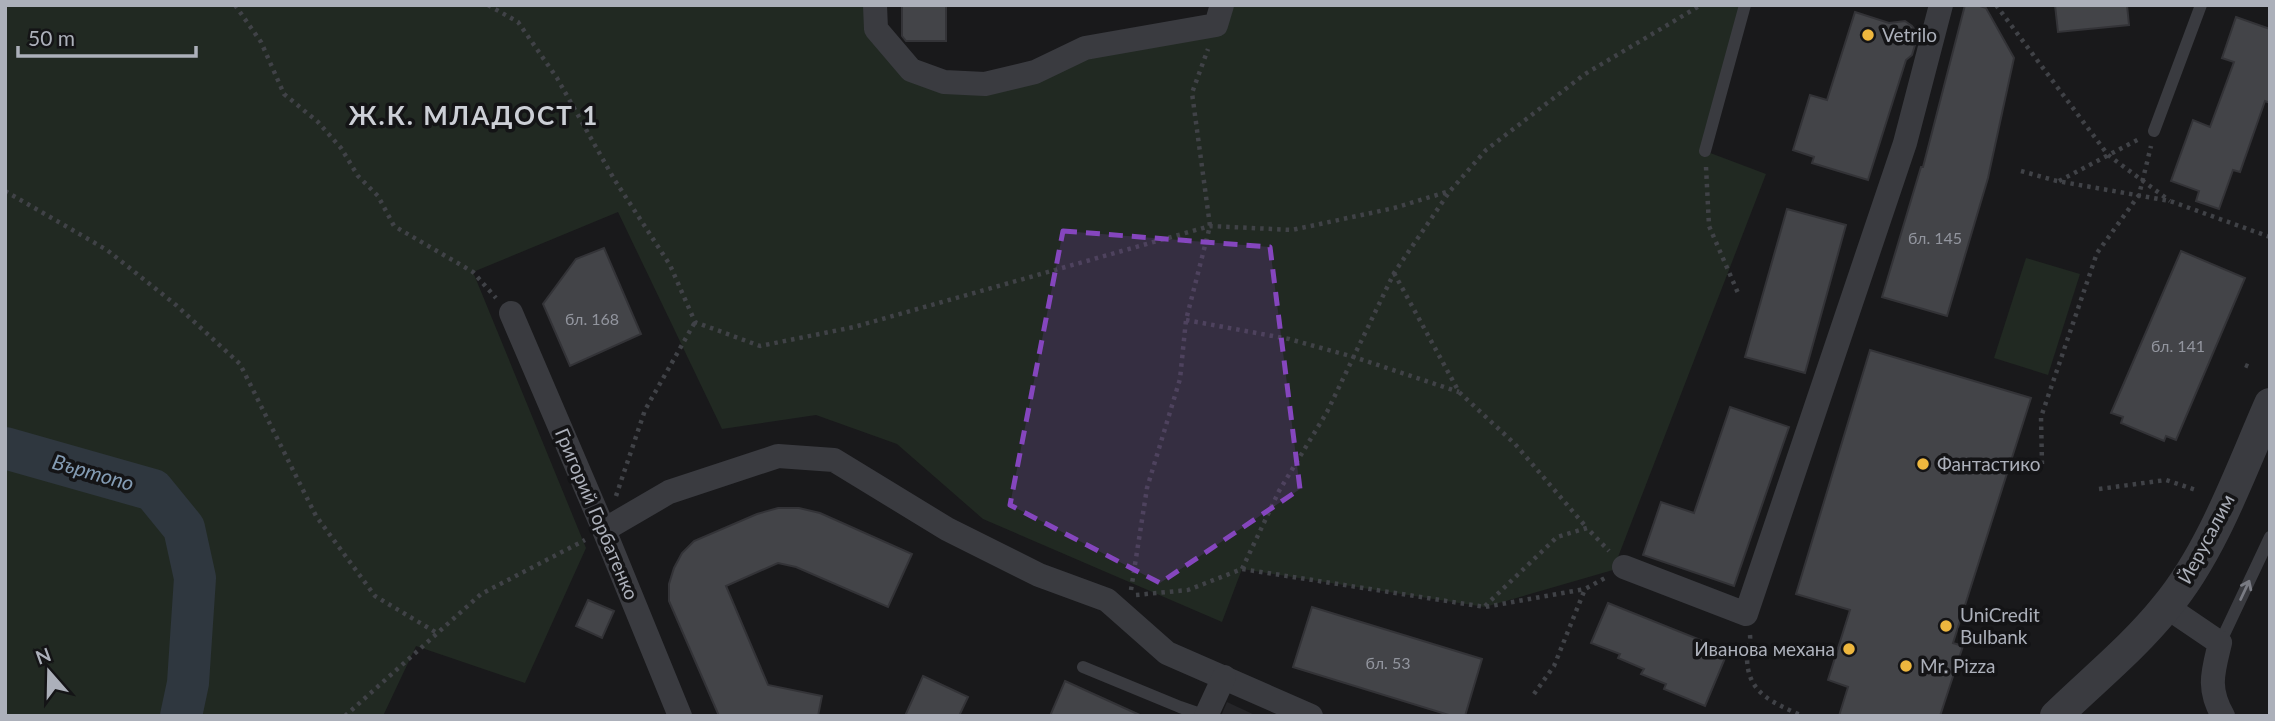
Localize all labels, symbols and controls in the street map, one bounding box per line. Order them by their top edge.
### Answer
scale bar [18,14,196,58]
place label: Vetrilo [1882,23,1937,46]
text: 50 m [28,25,75,50]
marker: Vetrilo [1860,27,1876,43]
district label: Ж.К. МЛАДОСТ 1 [349,99,599,131]
house number: бл. 145 [1908,228,1962,247]
house number: бл. 168 [565,309,619,328]
house number: бл. 141 [2151,336,2205,355]
street label: Григорий Горбатенко [551,425,644,603]
water label: Въртопо [50,448,137,495]
place label: Фантастико [1937,452,2041,475]
marker: Фантастико [1915,456,1931,472]
street label: Йерусалим [2172,490,2239,587]
one-way arrow [2239,580,2252,601]
place label: UniCredit Bulbank [1960,603,2040,648]
marker: UniCredit Bulbank [1938,618,1954,634]
north arrow [14,637,84,707]
place label: Иванова механа [1694,637,1835,660]
marker: Иванова механа [1841,641,1857,657]
text: N [32,642,54,669]
house number: бл. 53 [1366,653,1410,672]
place label: Mr. Pizza [1920,654,1996,677]
marker: Mr. Pizza [1898,658,1914,674]

